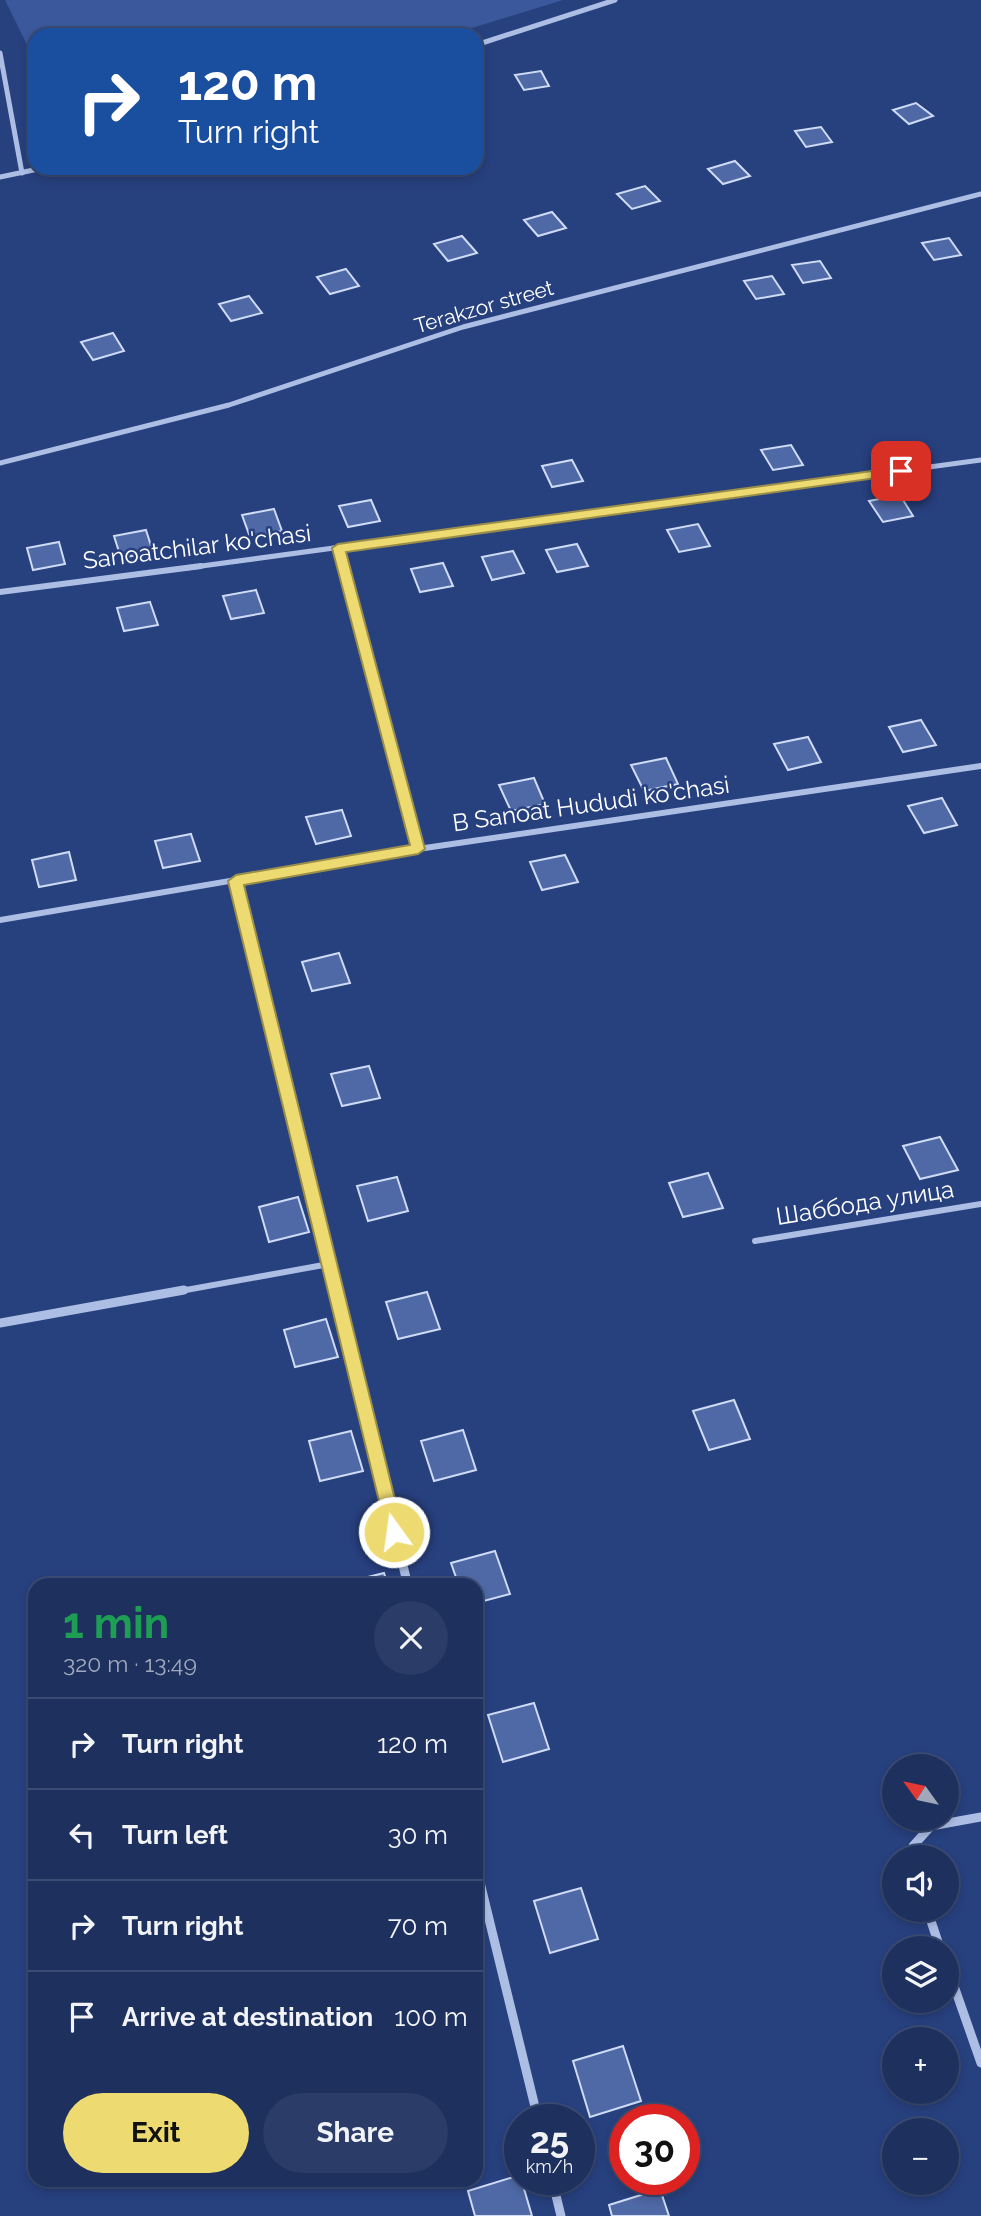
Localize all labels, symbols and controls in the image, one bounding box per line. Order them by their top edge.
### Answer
text: 120 m [178,54,317,111]
icon: right [63,56,154,147]
text: Turn right [178,113,319,150]
street label: Terakzor street [412,275,556,338]
pin [871,441,931,501]
icon: arrive [882,452,920,490]
street label: Sanoatchilar ko'chasi [81,518,313,575]
street label: B Sanoat Hududi ko'chasi [450,770,731,837]
street label: Шаббода улица [774,1174,956,1231]
position arrow [357,1495,431,1569]
text: 1 min [63,1599,169,1648]
button: close [374,1601,448,1675]
text: 320 m · 13:49 [63,1650,197,1677]
icon: right [63,1725,101,1763]
text: Turn right [122,1729,243,1759]
text: 120 m [377,1729,448,1759]
north arrow [882,1754,959,1830]
map controls [882,1754,959,2195]
icon: left [63,1816,101,1854]
text: Turn left [122,1820,228,1850]
text: 30 m [388,1820,448,1850]
button: sound [882,1845,959,1922]
icon: right [63,1907,101,1945]
text: Turn right [122,1911,243,1941]
text: 70 m [388,1911,448,1941]
button: layers [882,1936,959,2013]
icon: arrive [63,1998,101,2036]
text: Arrive at destination [122,2002,373,2032]
text: 100 m [394,2002,468,2032]
button: + [882,2027,959,2104]
button: Exit [63,2093,249,2173]
button: Share [263,2093,448,2173]
speed limit sign: 30 [609,2104,700,2195]
button: − [882,2118,959,2195]
text: 25 [530,2120,569,2161]
text: km/h [526,2156,573,2177]

